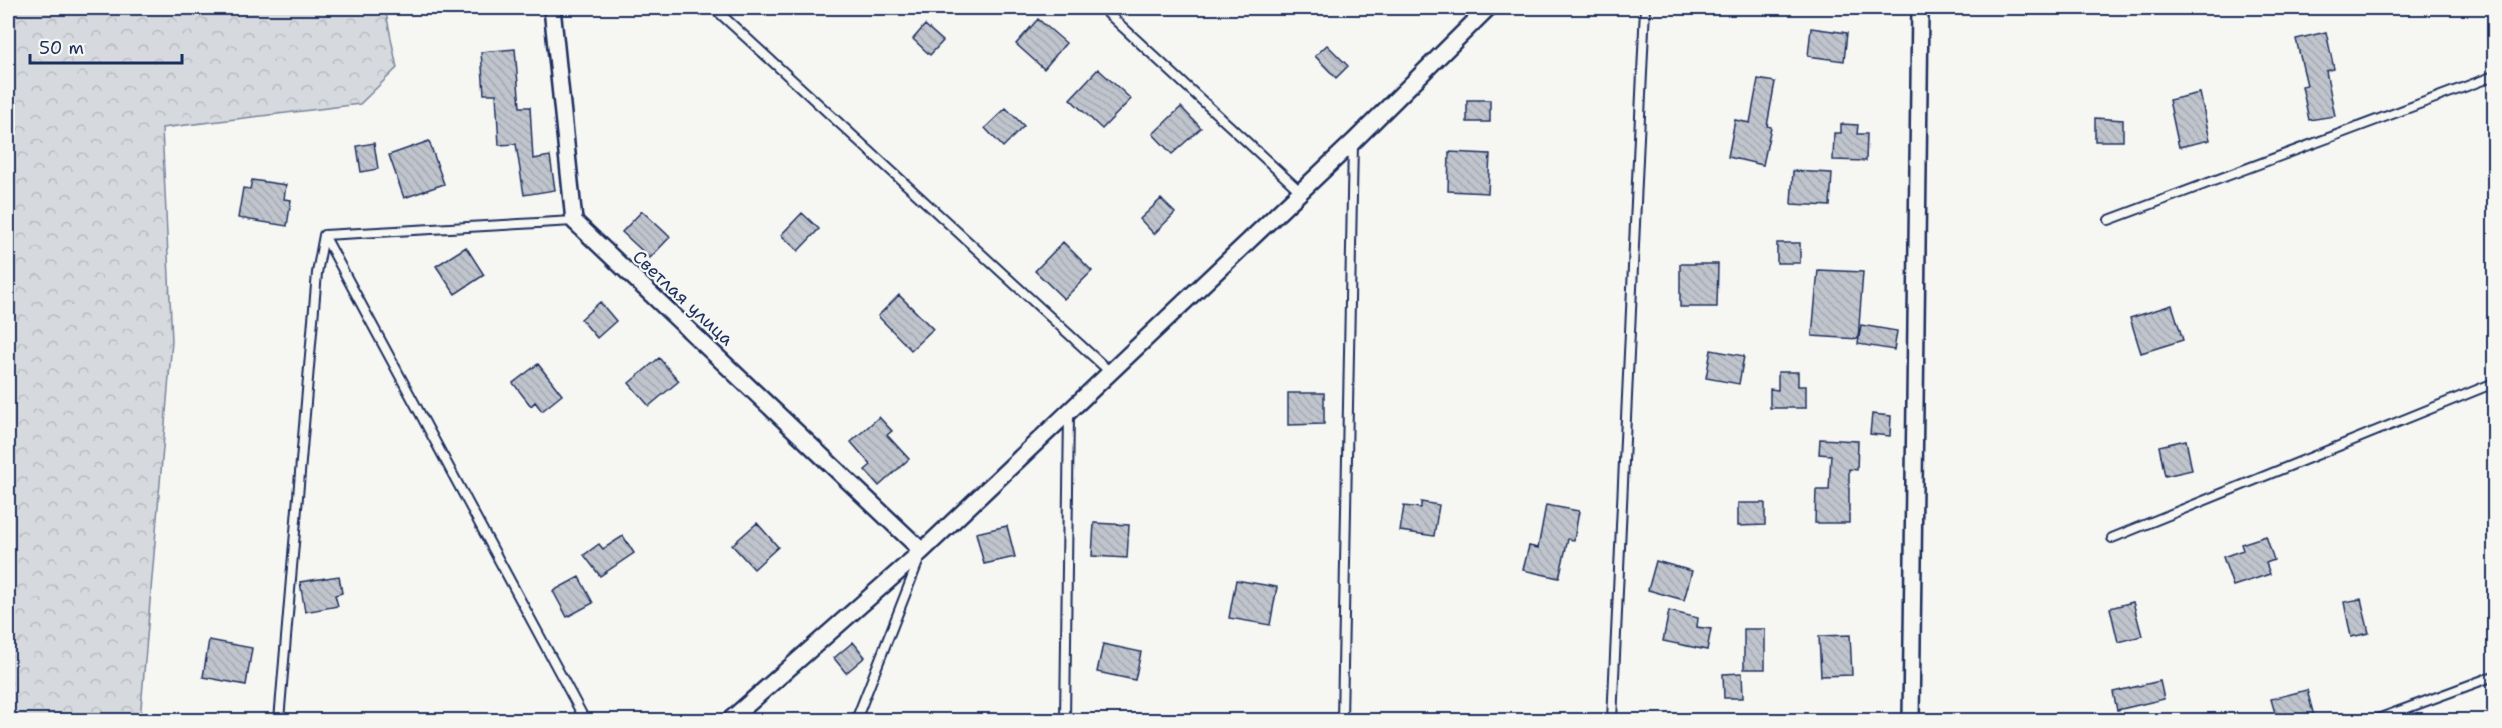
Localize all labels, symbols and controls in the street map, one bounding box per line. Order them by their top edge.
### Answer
scale bar [30,27,182,65]
text: 50 m [39,36,84,60]
street label: Светлая улица [627,245,739,351]

